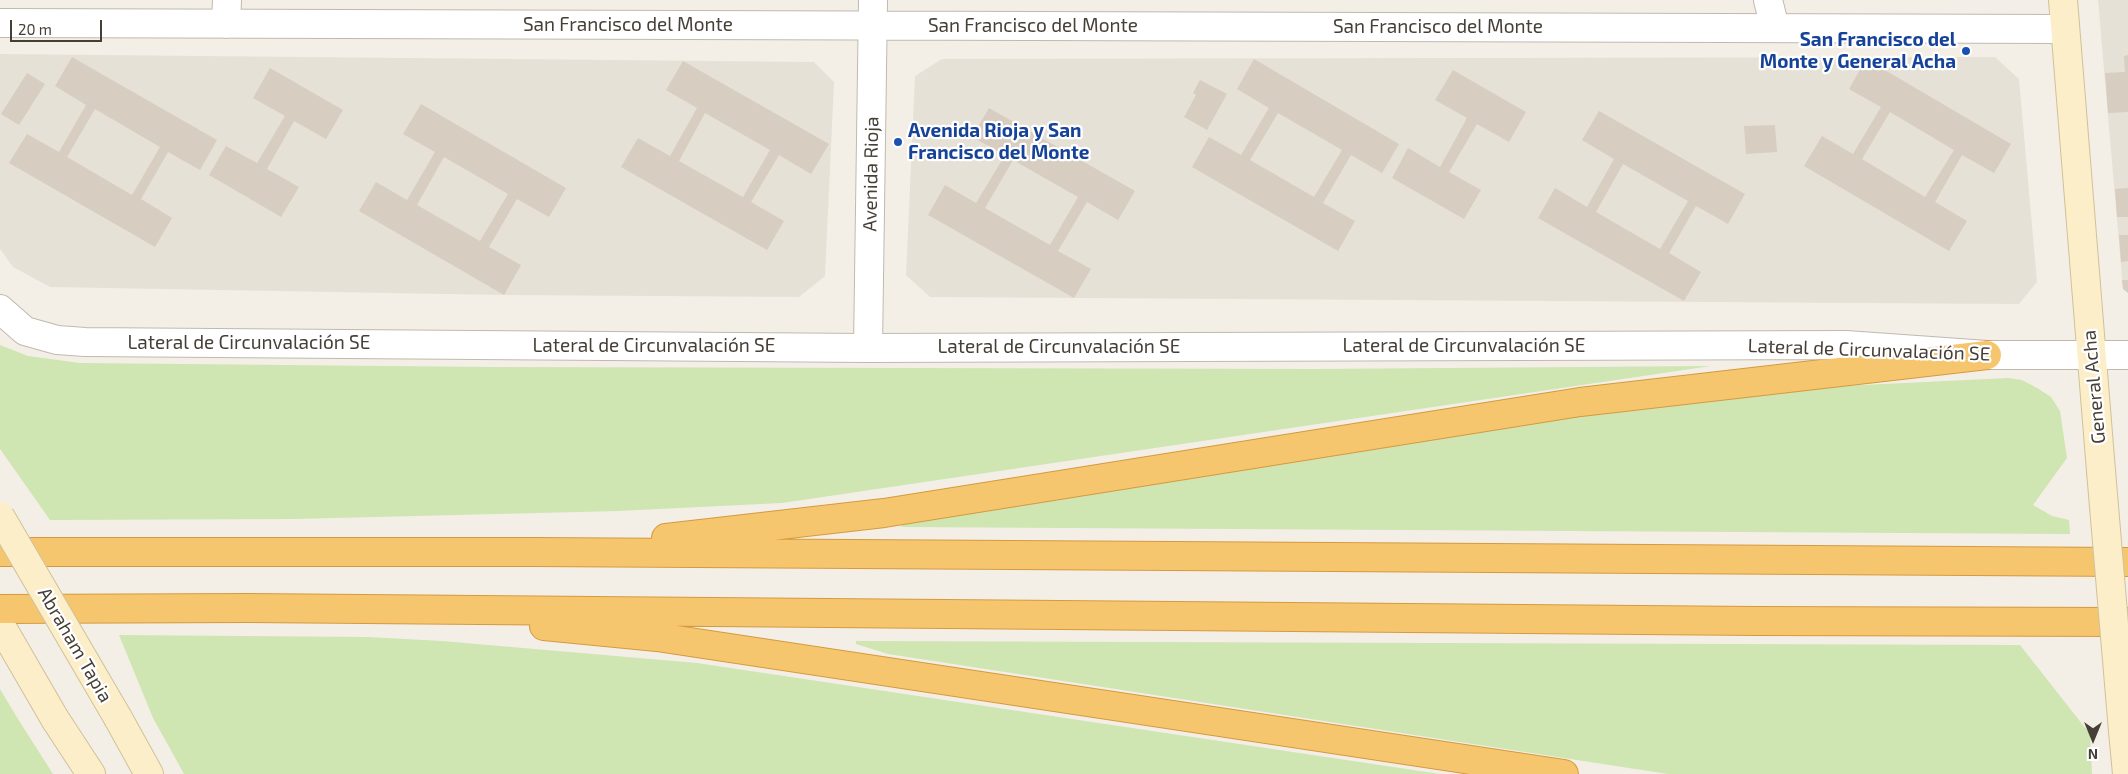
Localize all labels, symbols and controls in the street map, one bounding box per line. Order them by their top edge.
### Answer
scale bar [12,10,105,42]
street label: San Francisco del Monte [523,14,733,36]
street label: San Francisco del Monte [928,15,1138,37]
street label: San Francisco del Monte [1333,16,1543,38]
text: 20 m [18,20,52,38]
place label: San Francisco del Monte y General Acha [1760,29,1956,73]
marker: San Francisco del Monte y General Acha [1960,45,1972,57]
street label: Avenida Rioja [859,116,883,232]
place label: Avenida Rioja y San Francisco del Monte [908,120,1089,164]
marker: Avenida Rioja y San Francisco del Monte [892,136,904,148]
street label: General Acha [2078,329,2110,445]
street label: Lateral de Circunvalación SE [128,332,370,354]
street label: Lateral de Circunvalación SE [1747,334,1991,366]
street label: Lateral de Circunvalación SE [533,335,775,357]
street label: Lateral de Circunvalación SE [1343,335,1585,357]
street label: Lateral de Circunvalación SE [938,336,1180,358]
street label: Abraham Tapia [33,583,117,707]
north arrow [2068,714,2118,764]
text: N [2088,746,2098,763]

